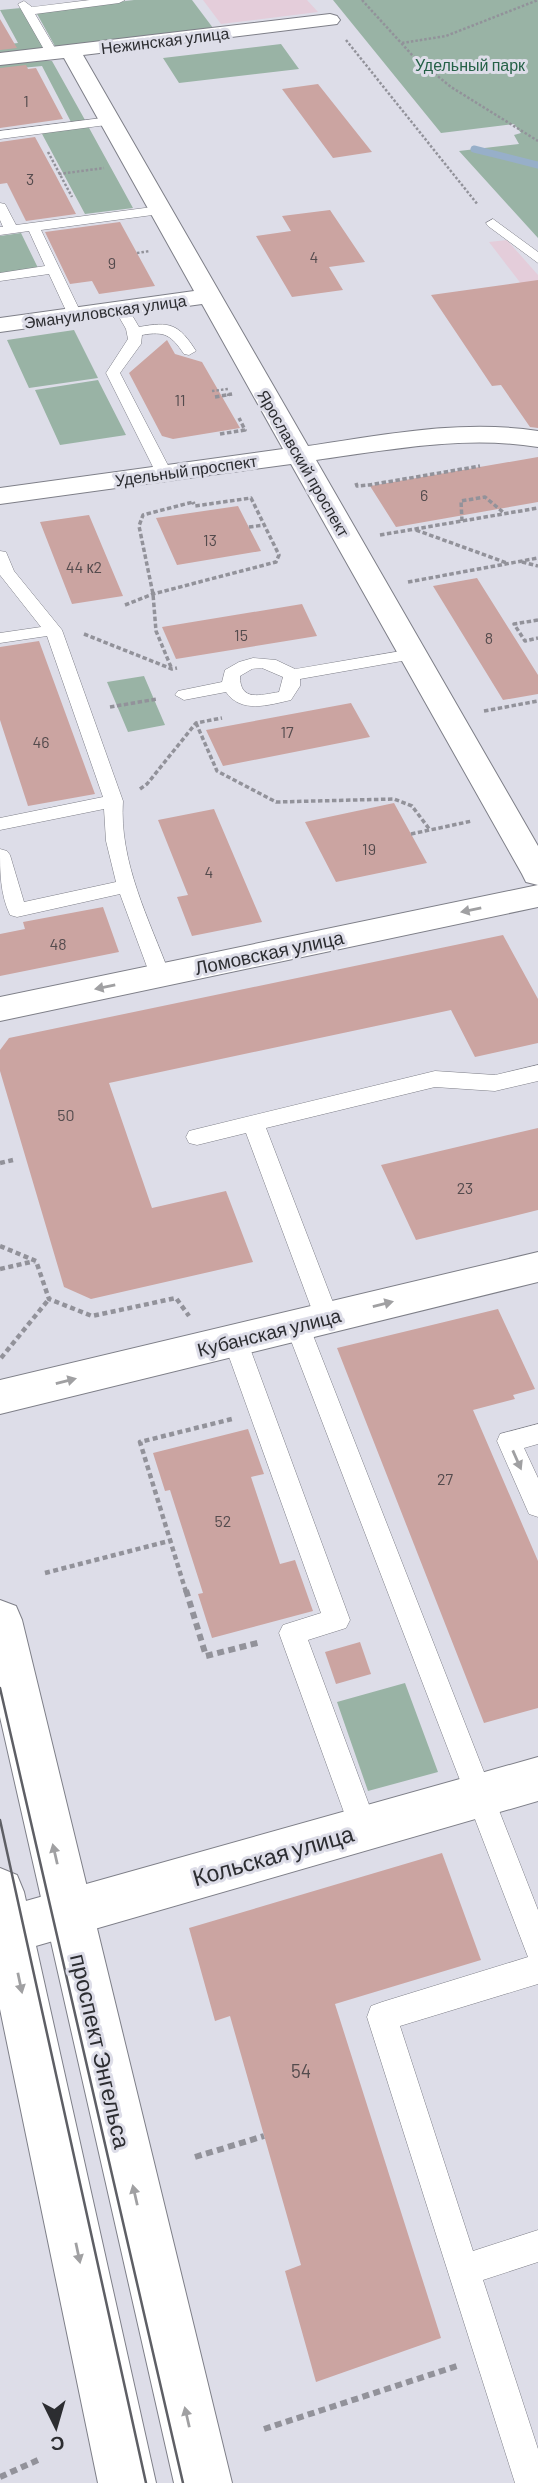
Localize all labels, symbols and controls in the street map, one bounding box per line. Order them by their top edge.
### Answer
street label: Нежинская улица [100,23,230,57]
park label: Удельный парк [415,55,526,74]
house number: 1 [23,91,29,110]
house number: 3 [26,169,34,188]
house number: 4 [310,247,318,266]
house number: 9 [108,253,116,272]
street label: Эмануиловская улица [23,290,188,332]
street label: Ярославский проспект [254,386,354,540]
house number: 11 [174,390,186,409]
street label: Удельный проспект [114,451,259,489]
house number: 6 [420,485,428,504]
house number: 13 [203,530,217,549]
house number: 44 к2 [66,557,102,576]
house number: 15 [234,625,248,644]
house number: 8 [485,628,493,647]
house number: 17 [280,722,294,741]
house number: 46 [32,732,50,751]
house number: 19 [362,839,376,858]
house number: 4 [205,862,213,881]
one-way arrow [460,904,482,915]
street label: Ломовская улица [192,925,346,979]
house number: 48 [49,934,67,953]
one-way arrow [94,981,116,992]
house number: 50 [57,1105,75,1124]
house number: 23 [457,1178,473,1197]
one-way arrow [372,1298,394,1309]
street label: Кубанская улица [195,1303,344,1361]
one-way arrow [55,1375,77,1386]
one-way arrow [511,1450,523,1470]
house number: 27 [437,1469,453,1488]
house number: 52 [215,1511,231,1530]
street label: Кольская улица [189,1819,357,1891]
one-way arrow [49,1843,60,1865]
street label: проспект Энгельса [65,1951,137,2151]
one-way arrow [14,1972,25,1994]
house number: 54 [291,2059,311,2082]
one-way arrow [129,2184,140,2206]
one-way arrow [72,2242,83,2264]
north arrow [21,2392,91,2462]
one-way arrow [182,2405,193,2427]
text: С [49,2432,65,2457]

